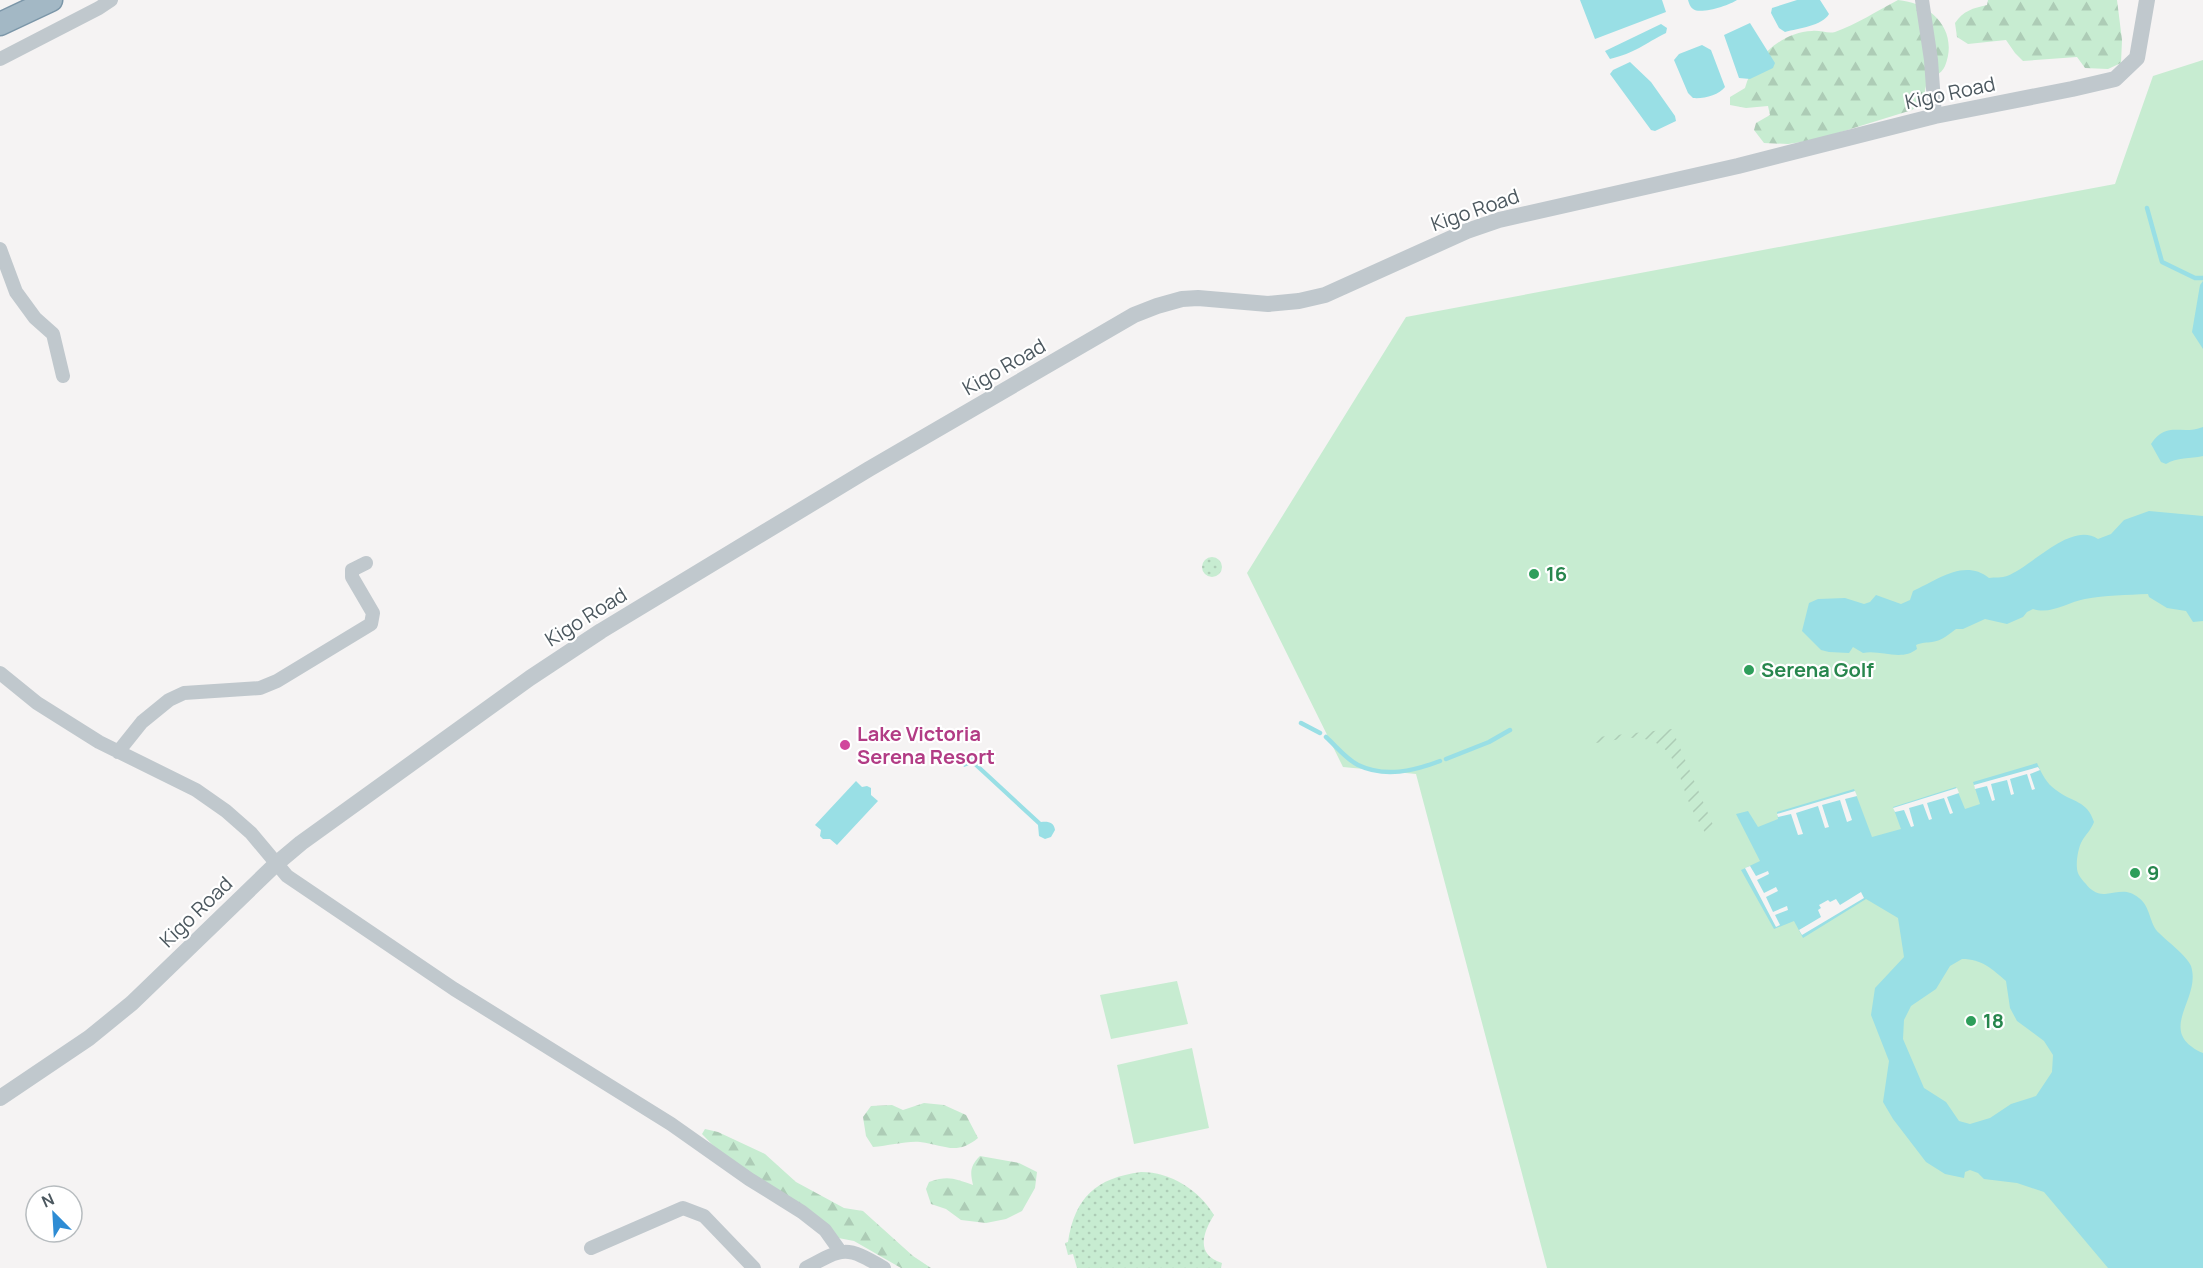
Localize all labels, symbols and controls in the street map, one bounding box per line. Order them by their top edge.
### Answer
street label: Kigo Road [1902,70,1998,115]
street label: Kigo Road [1427,182,1523,237]
street label: Kigo Road [957,332,1050,401]
place label: 16 [1546,560,1567,587]
marker: 16 [1527,567,1541,581]
street label: Kigo Road [540,581,632,652]
place label: Serena Golf [1761,656,1874,683]
marker: Serena Golf [1742,663,1756,677]
place label: Lake Victoria Serena Resort [857,720,995,770]
marker: Lake Victoria Serena Resort [838,738,852,752]
place label: 9 [2147,859,2159,886]
marker: 9 [2128,866,2142,880]
street label: Kigo Road [153,870,238,953]
place label: 18 [1983,1007,2004,1034]
marker: 18 [1964,1014,1978,1028]
north arrow [24,1184,84,1244]
text: N [38,1188,58,1213]

